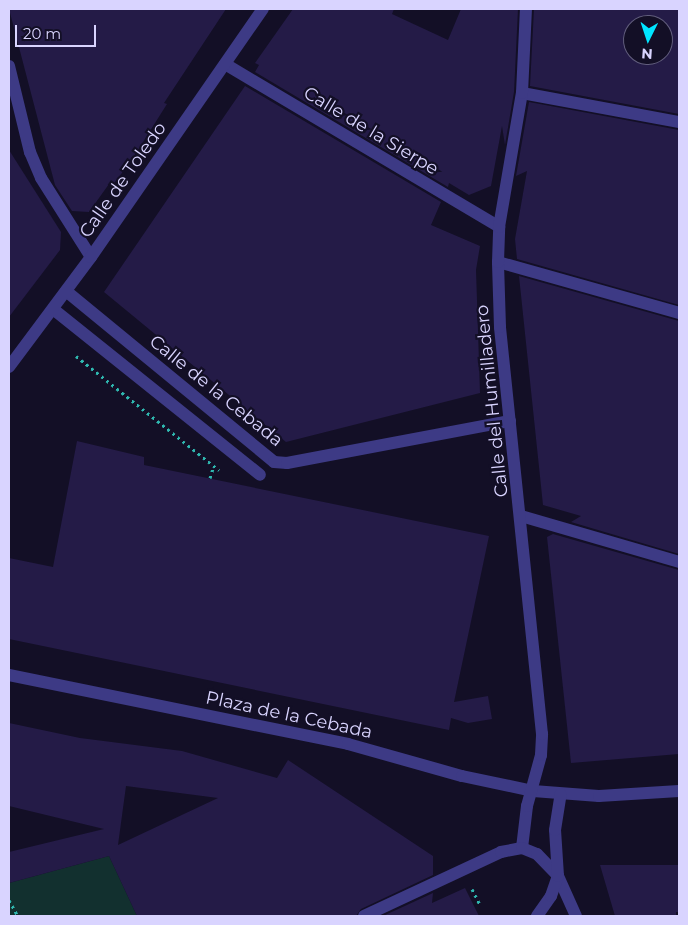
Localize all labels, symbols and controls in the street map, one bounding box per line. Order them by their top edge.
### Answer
scale bar [18,15,99,47]
north arrow [623,15,673,65]
text: 20 m [23,24,61,43]
text: N [641,45,653,63]
street label: Calle de la Sierpe [300,82,442,180]
street label: Calle de Toledo [75,118,171,242]
street label: Calle del Humilladero [471,304,513,498]
street label: Calle de la Cebada [145,331,287,451]
street label: Plaza de la Cebada [204,687,374,743]

